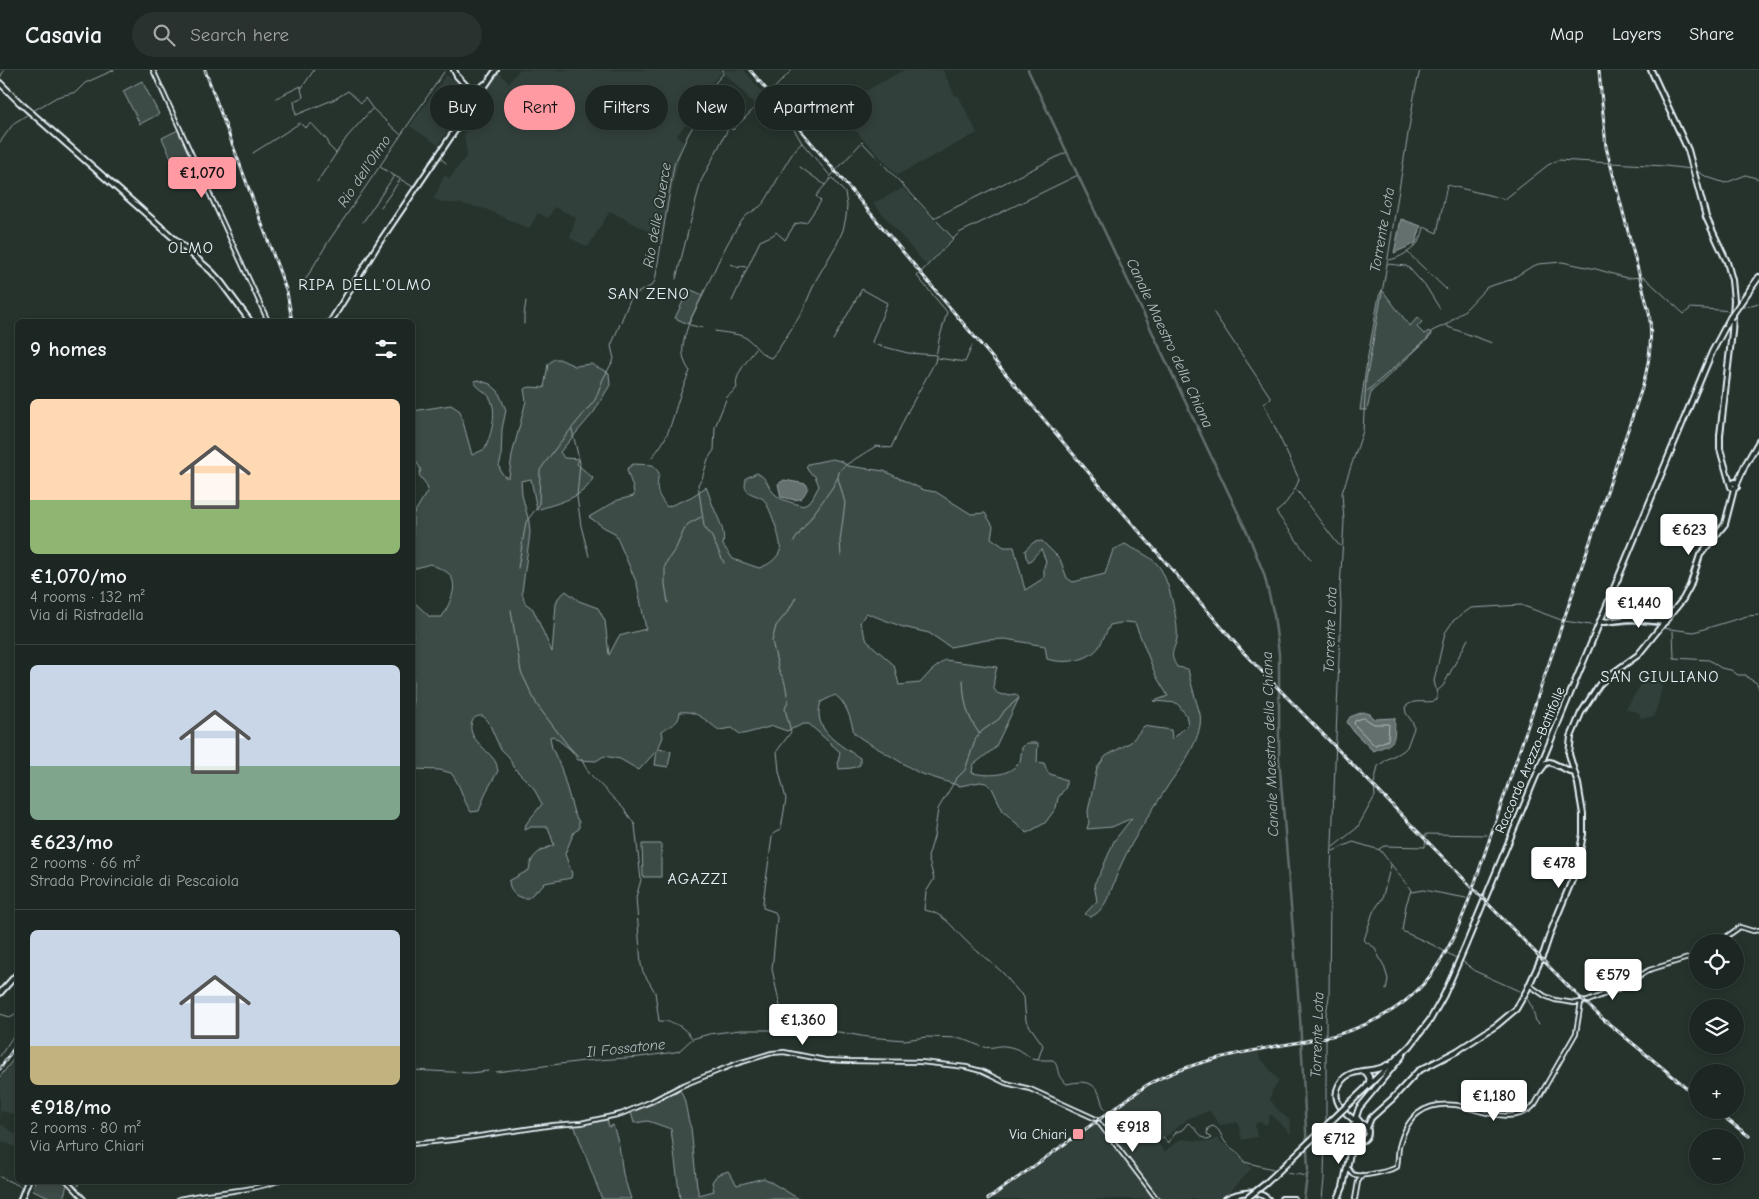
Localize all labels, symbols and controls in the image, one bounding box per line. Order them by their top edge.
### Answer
search box [132,12,482,57]
text: Casavia [25,21,102,49]
icon: search [150,21,178,49]
text: Search here [190,24,289,46]
text: Map [1550,24,1584,45]
text: Layers [1612,24,1661,45]
text: Share [1689,24,1734,45]
chip: Buy [430,85,494,130]
chip: Rent [504,85,575,130]
chip: Filters [585,85,668,130]
chip: New [678,85,745,130]
chip: Apartment [755,85,872,130]
water label: Rio dell'Olmo [333,131,395,210]
pin: €1,070 [161,156,243,199]
water label: Rio delle Querce [639,161,675,269]
text: €1,070 [179,164,225,182]
water label: Torrente Lota [1366,186,1398,274]
district label: OLMO [168,239,214,257]
water label: Canale Maestro della Chiana [1123,255,1217,431]
district label: RIPA DELL'OLMO [298,276,432,294]
district label: SAN ZENO [608,285,690,303]
icon: filters [372,335,400,363]
text: 9 homes [30,337,106,361]
icon: home [170,432,260,522]
pin: €623 [1659,514,1719,556]
text: €623 [1671,521,1707,539]
text: €1,070/mo [30,564,127,588]
water label: Torrente Lota [1320,586,1341,673]
pin: €1,440 [1598,586,1680,629]
text: 4 rooms · 132 m² [30,588,145,606]
text: €1,440 [1617,594,1661,612]
text: Via di Ristradella [30,606,144,624]
water label: Canale Maestro della Chiana [1258,651,1282,837]
district label: SAN GIULIANO [1600,668,1720,686]
street label: Raccordo Arezzo-Battifolle [1491,684,1569,836]
icon: home [170,697,260,787]
text: €623/mo [30,830,113,854]
pin: €478 [1529,846,1589,889]
text: 2 rooms · 66 m² [30,854,140,872]
text: €478 [1542,854,1576,872]
district label: AGAZZI [668,870,728,888]
text: Strada Provinciale di Pescaiola [30,872,239,890]
map controls [1689,934,1744,1184]
button: locate [1689,934,1744,989]
pin: €579 [1583,958,1643,1001]
icon: home [170,962,260,1052]
text: €579 [1596,966,1630,984]
water label: Torrente Lota [1307,991,1328,1078]
button: layers [1689,999,1744,1054]
pin: €1,360 [762,1004,844,1046]
text: €1,360 [780,1011,826,1029]
water label: Il Fossatone [585,1035,667,1061]
button: + [1689,1064,1744,1119]
pin: €1,180 [1453,1080,1535,1122]
text: €1,180 [1472,1087,1516,1105]
text: €918/mo [30,1095,111,1119]
pin: €918 [1103,1110,1163,1153]
text: €918 [1116,1118,1150,1136]
text: 2 rooms · 80 m² [30,1119,141,1137]
pin: €712 [1309,1122,1369,1165]
place label: Via Chiari [1009,1126,1067,1143]
marker: Via Chiari [1071,1127,1085,1141]
button: − [1689,1129,1744,1184]
text: €712 [1323,1130,1355,1148]
text: Via Arturo Chiari [30,1137,144,1155]

